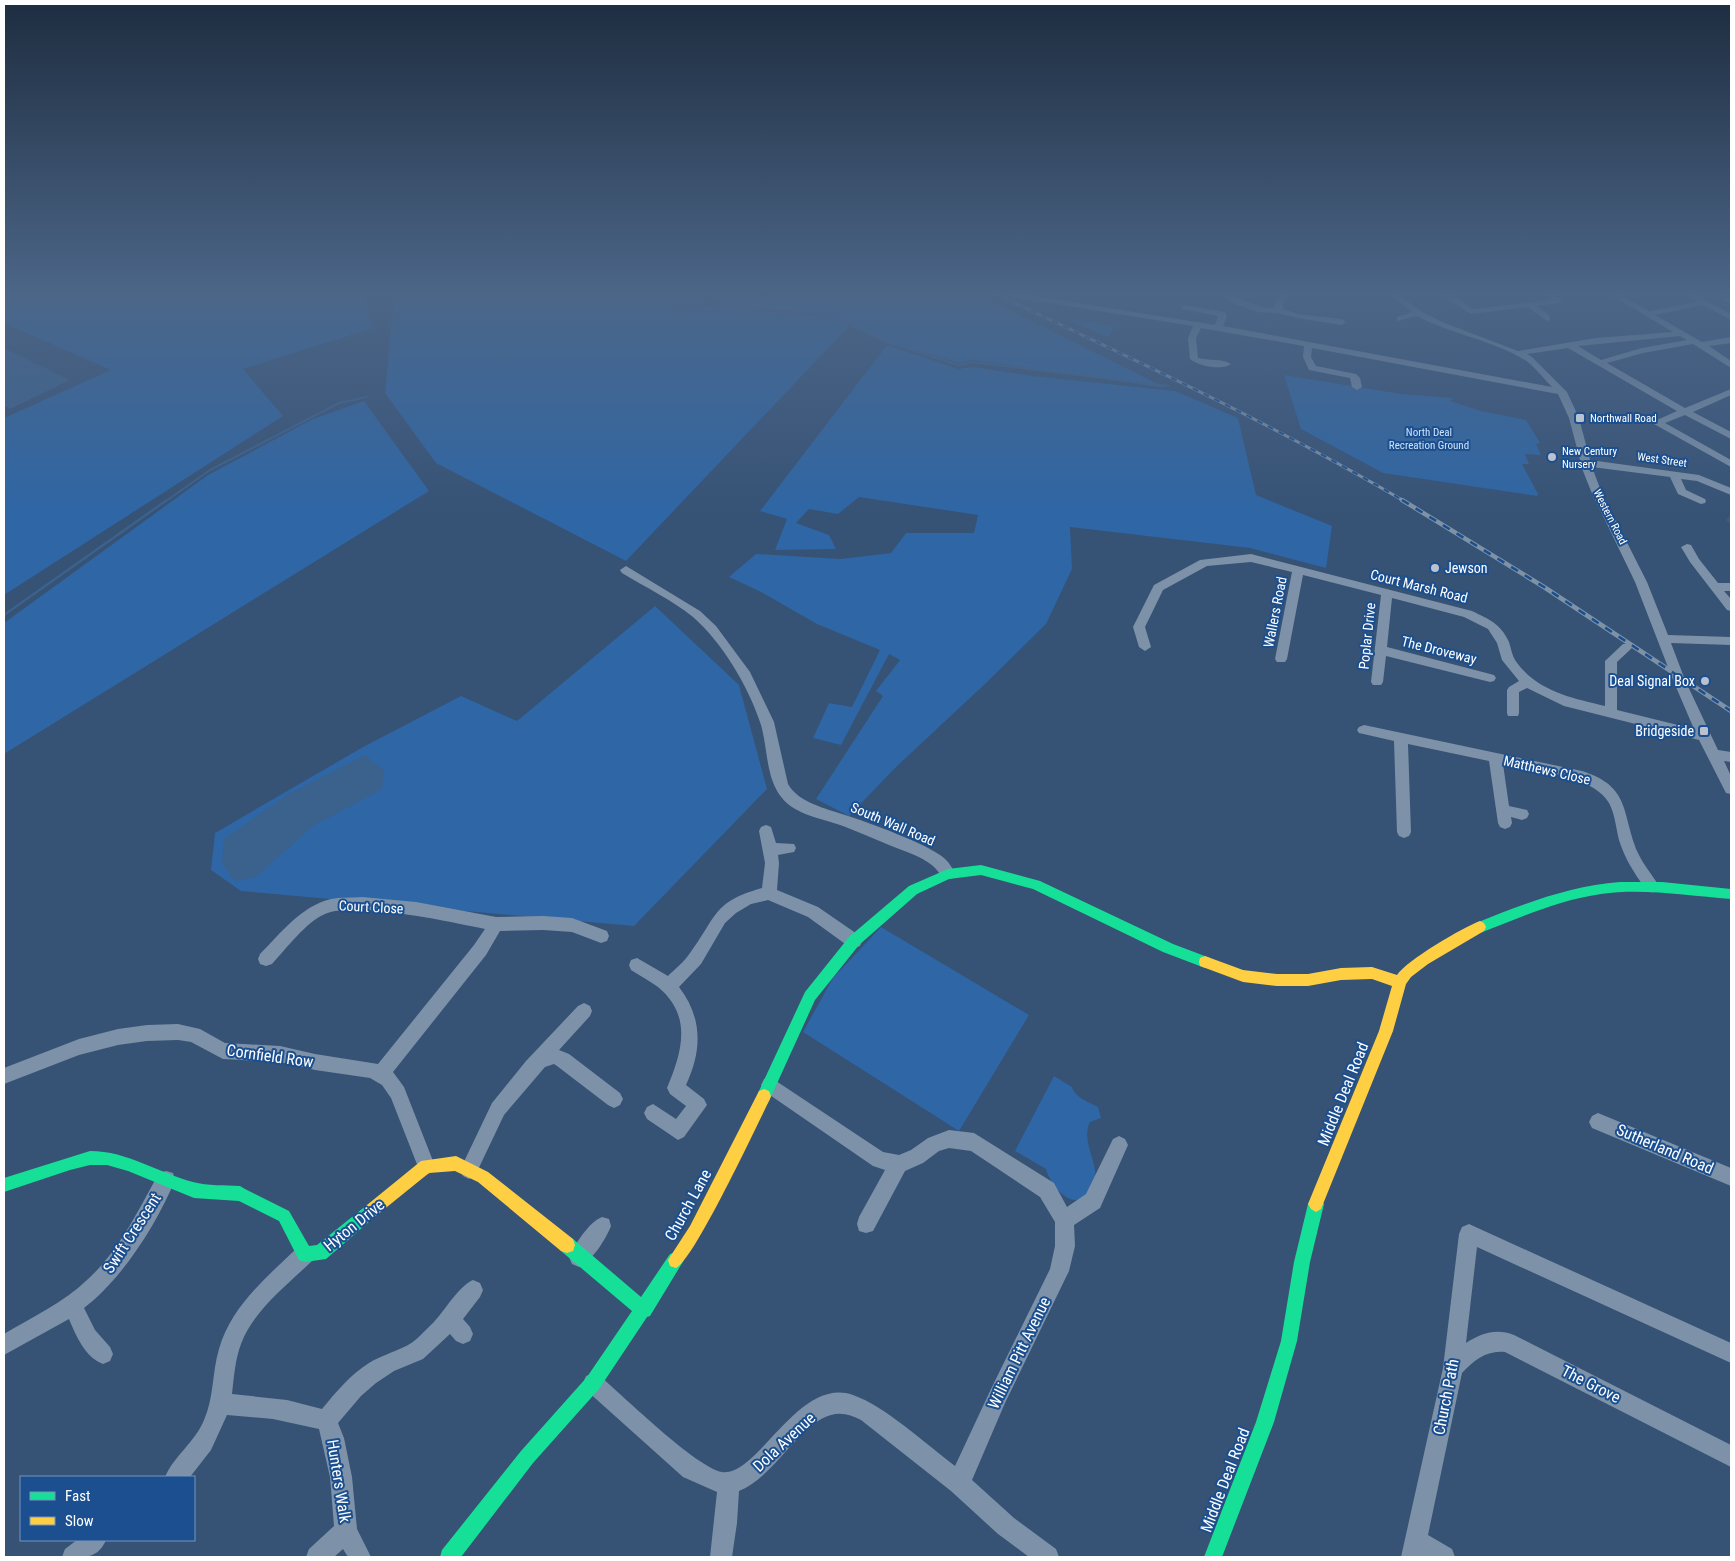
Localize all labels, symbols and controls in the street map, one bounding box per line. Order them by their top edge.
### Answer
marker: Northwall Road [1574,412,1586,424]
place label: Northwall Road [1590,412,1657,425]
park label: North Deal Recreation Ground [1389,426,1469,452]
place label: New Century Nursery [1562,445,1617,471]
street label: West Street [1636,450,1688,470]
marker: New Century Nursery [1546,451,1558,463]
street label: Western Road [1591,487,1629,547]
place label: Jewson [1445,560,1488,576]
marker: Jewson [1429,562,1441,574]
street label: Court Marsh Road [1369,566,1469,606]
street label: Wallers Road [1260,575,1290,649]
street label: Poplar Drive [1356,601,1378,670]
street label: The Droveway [1400,633,1478,667]
place label: Deal Signal Box [1609,673,1695,689]
marker: Deal Signal Box [1699,675,1711,687]
place label: Bridgeside [1635,723,1694,739]
marker: Bridgeside [1698,725,1710,737]
street label: Matthews Close [1502,752,1592,788]
street label: South Wall Road [848,799,938,849]
street label: Court Close [338,897,404,917]
street label: Middle Deal Road [1314,1039,1372,1149]
street label: Cornfield Row [225,1041,315,1071]
street label: Sutherland Road [1614,1120,1716,1178]
street label: Church Lane [661,1166,715,1244]
street label: Swift Crescent [99,1189,165,1277]
street label: Hyton Drive [320,1195,388,1255]
street label: William Pitt Avenue [984,1294,1054,1412]
street label: Church Path [1429,1357,1463,1437]
street label: The Grove [1558,1361,1624,1407]
street label: Dola Avenue [749,1408,819,1476]
street label: Middle Deal Road [1196,1425,1254,1535]
street label: Hunters Walk [323,1438,355,1525]
legend [20,1476,195,1541]
text: Fast [65,1487,90,1505]
text: Slow [65,1512,94,1530]

